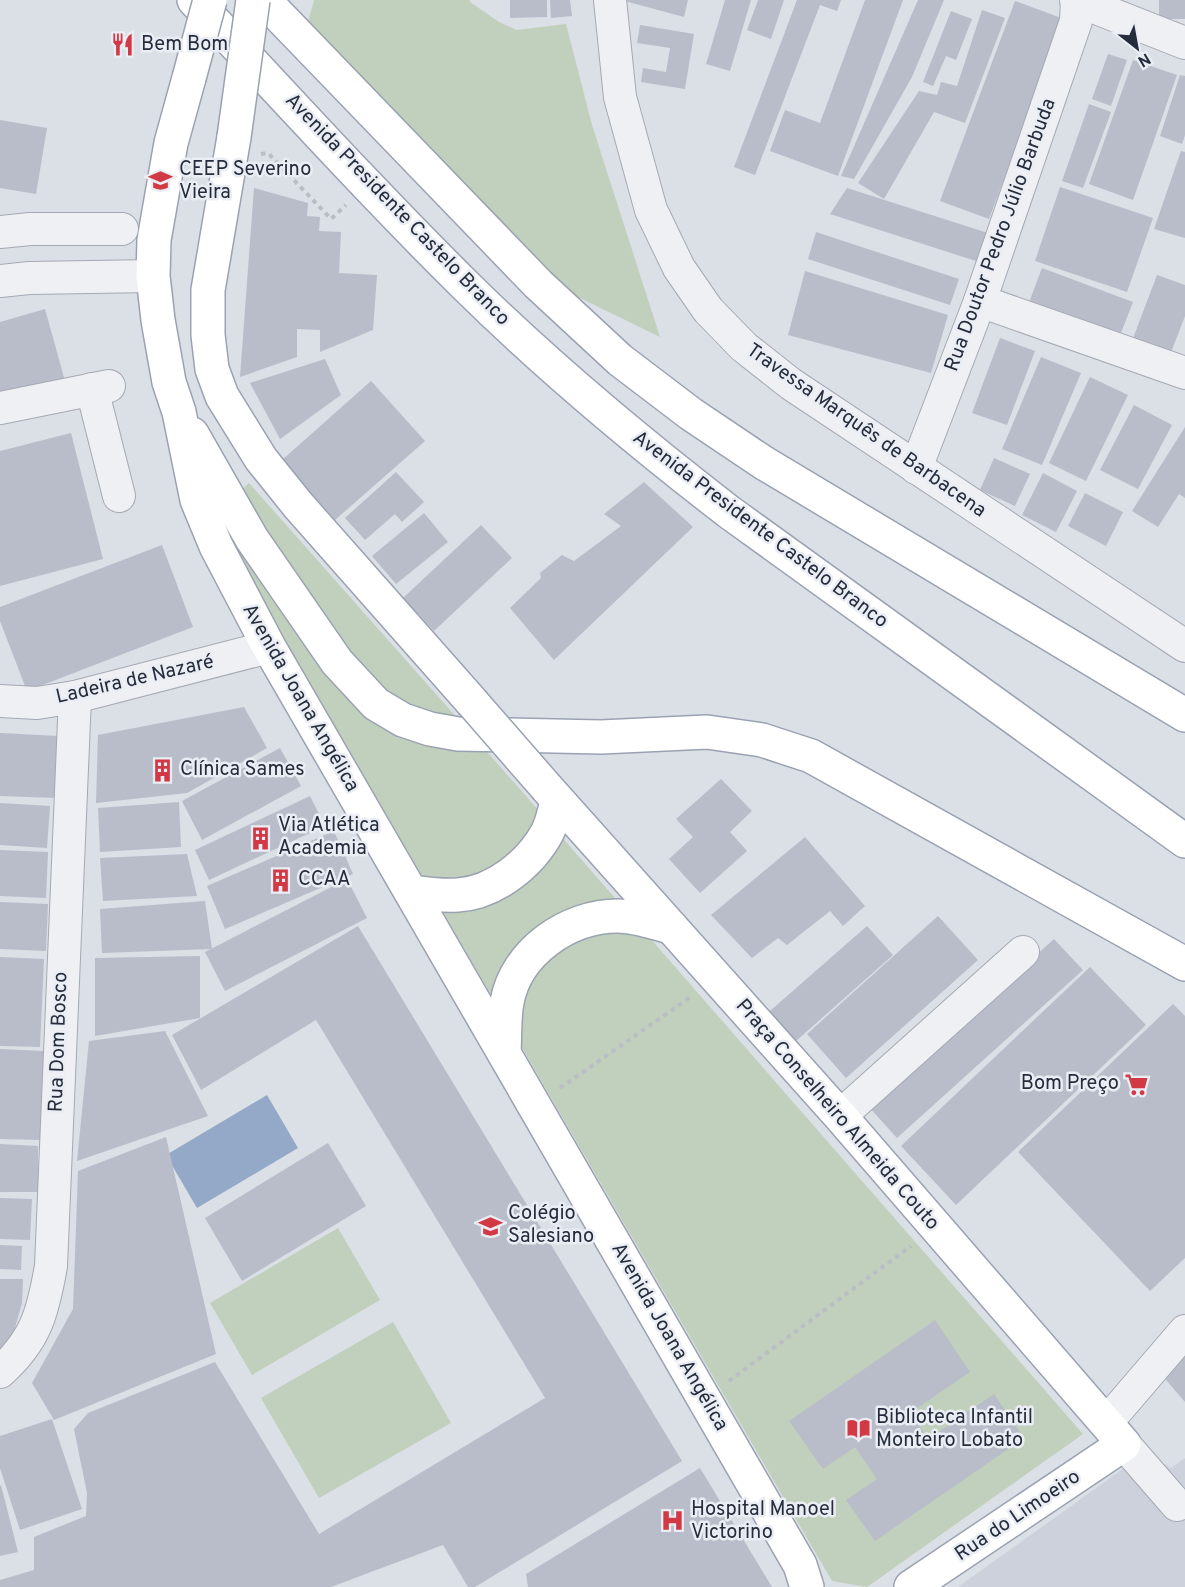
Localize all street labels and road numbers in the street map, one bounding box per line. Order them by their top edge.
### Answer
street label: Avenida Presidente Castelo Branco [279,88,515,332]
street label: Rua Doutor Pedro Júlio Barbuda [939,95,1063,375]
street label: Travessa Marquês de Barbacena [741,338,991,524]
street label: Avenida Presidente Castelo Branco [627,425,893,635]
street label: Avenida Joana Angélica [235,599,365,797]
street label: Ladeira de Nazaré [53,649,217,711]
street label: Rua Dom Bosco [44,971,74,1113]
street label: Praça Conselheiro Almeida Couto [729,994,945,1236]
street label: Avenida Joana Angélica [604,1238,734,1436]
street label: Rua do Limoeiro [950,1464,1086,1568]

